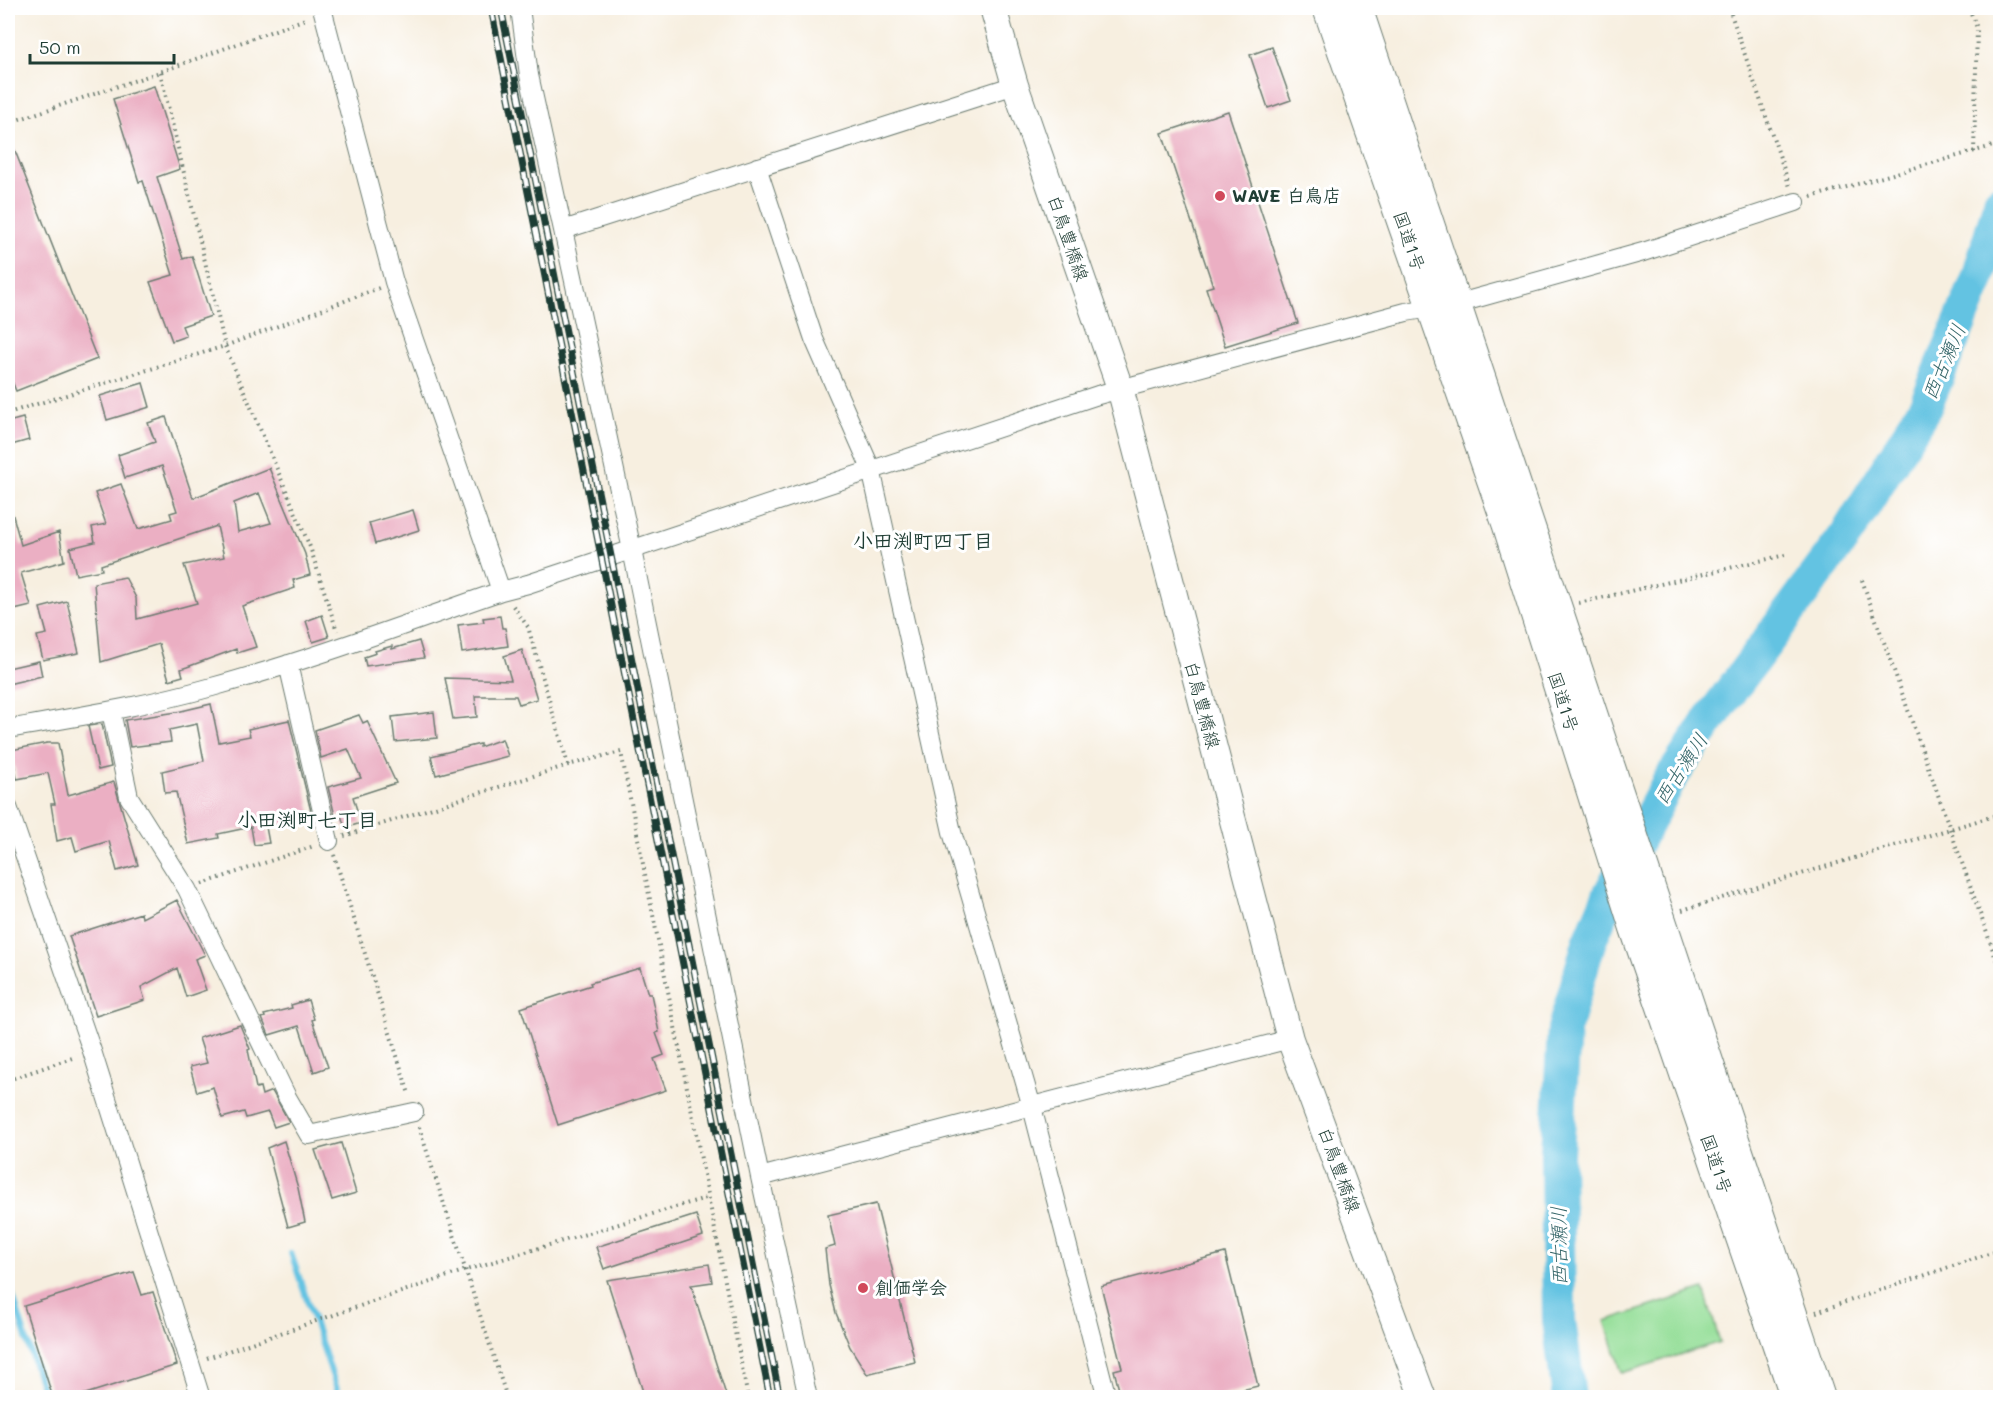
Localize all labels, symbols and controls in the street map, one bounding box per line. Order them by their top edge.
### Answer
scale bar [30,27,174,65]
text: 50 m [39,35,81,59]
place label: WAVE 白鳥店 [1232,183,1341,207]
marker: WAVE 白鳥店 [1213,189,1227,203]
street label: 白鳥豊橋線 [1043,191,1095,284]
street label: 国道1号 [1388,207,1431,274]
water label: 西古瀬川 [1915,320,1971,404]
district label: 小田渕町四丁目 [853,527,993,553]
street label: 白鳥豊橋線 [1180,658,1226,751]
street label: 国道1号 [1543,668,1585,735]
water label: 西古瀬川 [1647,728,1713,809]
district label: 小田渕町七丁目 [237,806,377,832]
street label: 白鳥豊橋線 [1313,1123,1367,1216]
street label: 国道1号 [1695,1130,1738,1197]
water label: 西古瀬川 [1544,1206,1572,1286]
place label: 創価学会 [875,1275,947,1299]
marker: 創価学会 [856,1281,870,1295]

